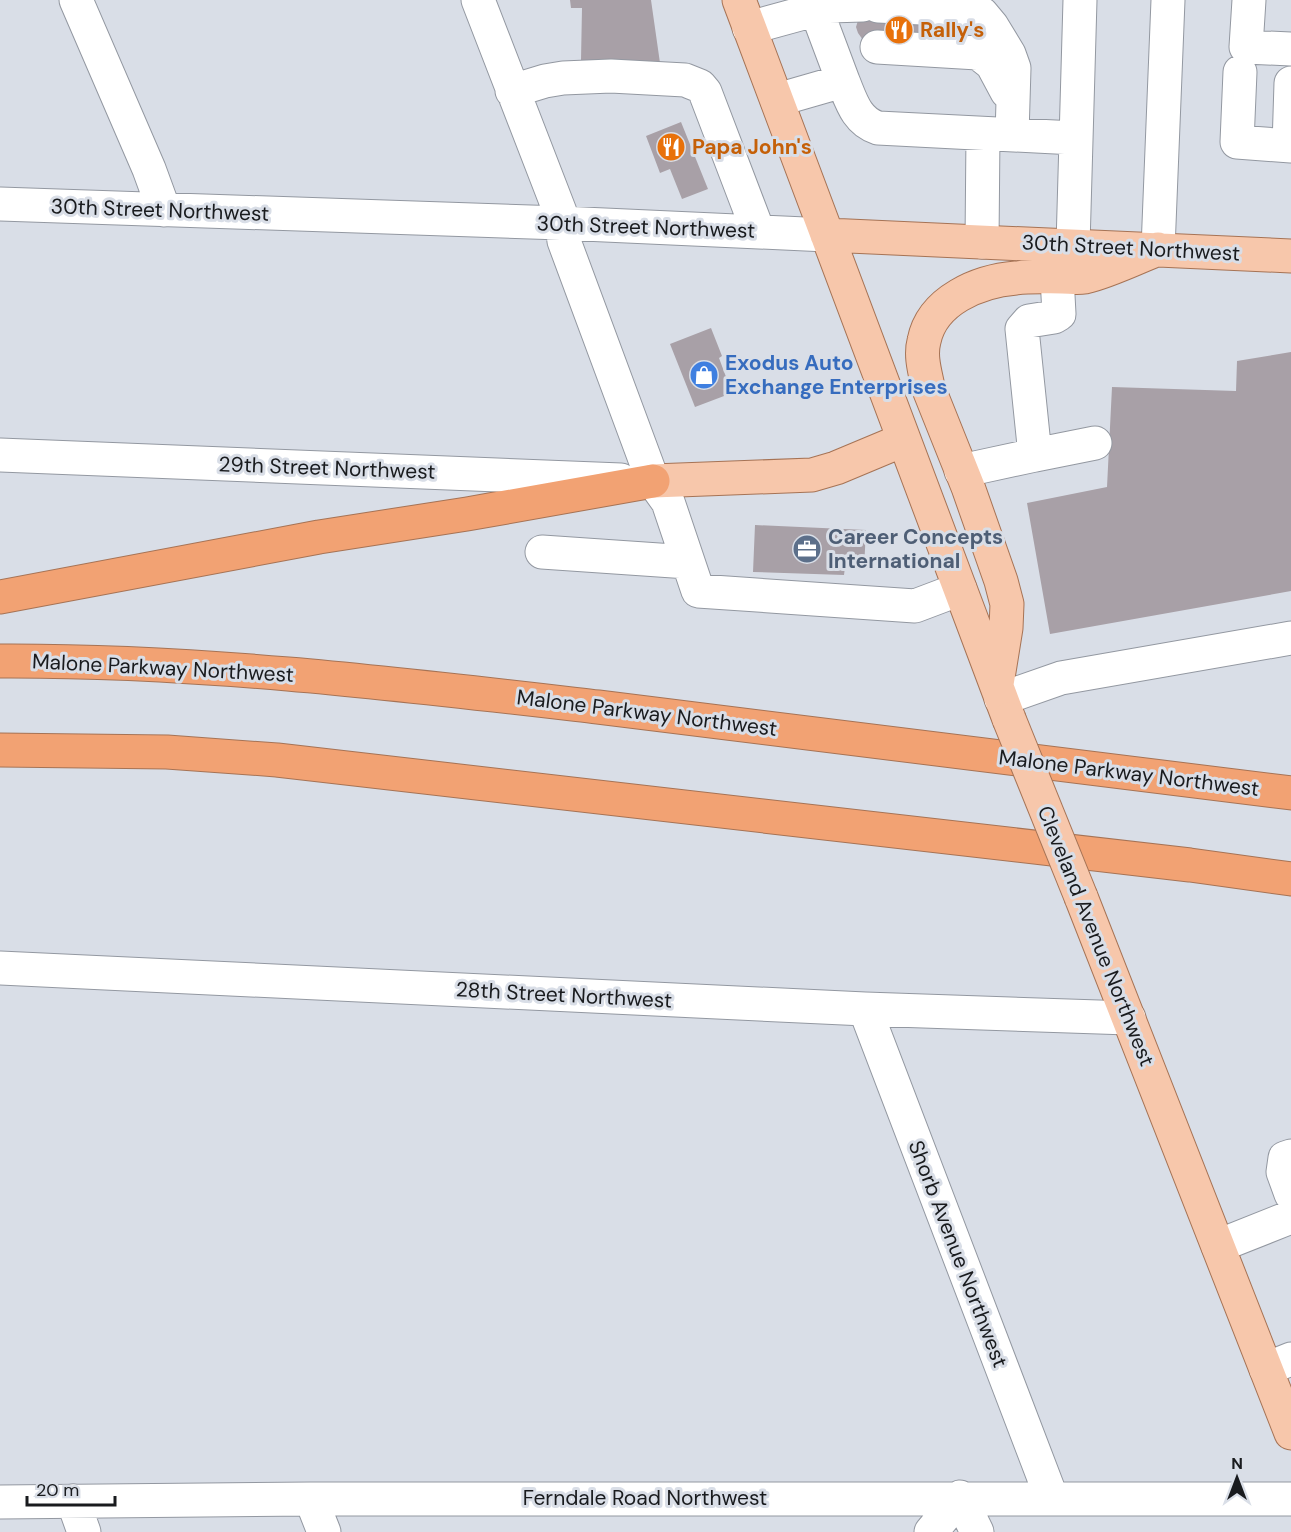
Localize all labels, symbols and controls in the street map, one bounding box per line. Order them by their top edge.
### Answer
restaurant icon: Rally's [883,14,915,46]
place label: Rally's [920,16,984,44]
restaurant icon: Papa John's [655,131,687,163]
place label: Papa John's [692,133,812,161]
street label: 30th Street Northwest [50,192,270,228]
street label: 30th Street Northwest [536,209,756,245]
street label: 30th Street Northwest [1021,228,1241,268]
place label: Exodus Auto Exchange Enterprises [725,349,948,401]
shop icon: Exodus Auto Exchange Enterprises [688,359,720,391]
street label: 29th Street Northwest [218,450,436,486]
place label: Career Concepts International [828,523,1003,575]
office icon: Career Concepts International [791,533,823,565]
street label: Malone Parkway Northwest [31,647,295,689]
street label: Malone Parkway Northwest [515,683,779,743]
street label: Malone Parkway Northwest [997,743,1261,803]
street label: Cleveland Avenue Northwest [1031,802,1161,1070]
street label: 28th Street Northwest [455,975,673,1015]
street label: Shorb Avenue Northwest [902,1136,1014,1372]
north arrow [1207,1448,1267,1508]
text: N [1231,1453,1243,1474]
scale bar [27,1469,116,1507]
text: 20 m [36,1478,79,1502]
street label: Ferndale Road Northwest [523,1484,767,1512]

